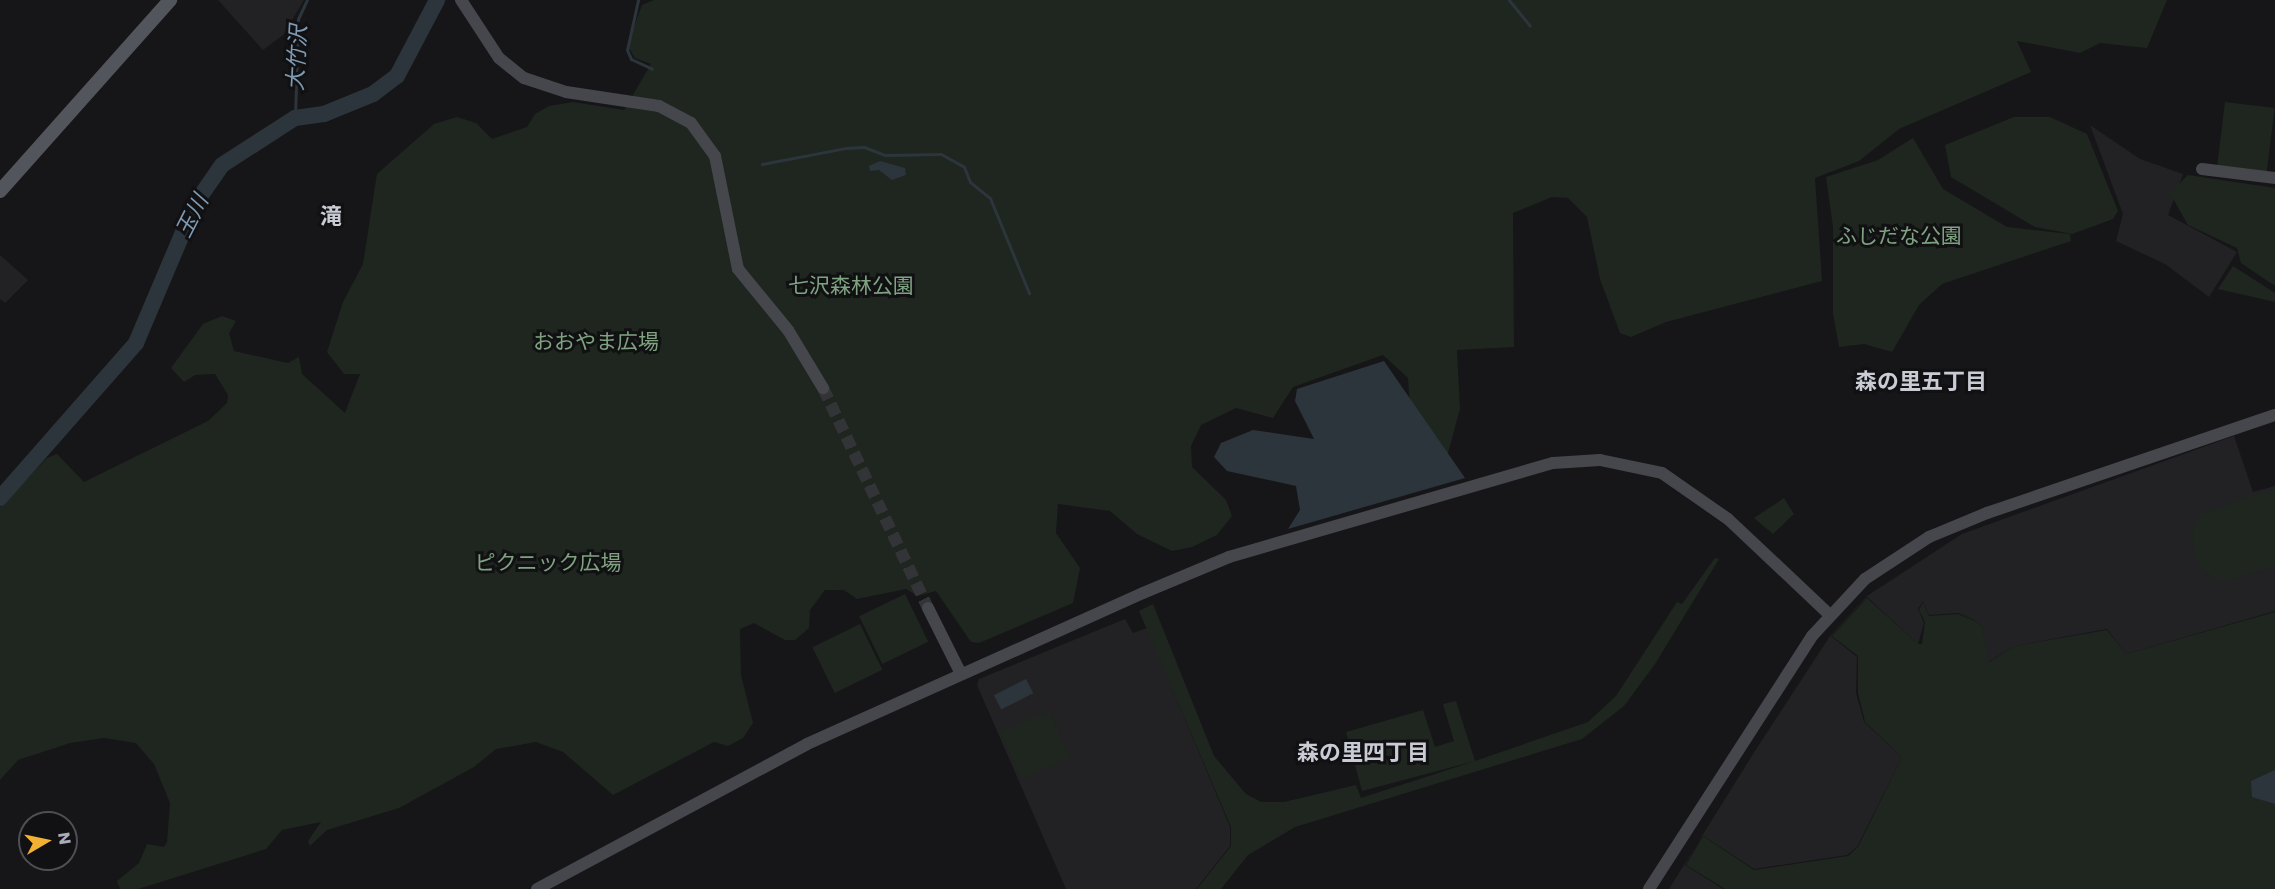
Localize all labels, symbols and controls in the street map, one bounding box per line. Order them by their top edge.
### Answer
water label: 大竹沢 [282,24,312,92]
water label: 玉川 [170,190,214,242]
district label: 滝 [320,204,342,230]
park label: ふじだな公園 [1836,223,1962,249]
park label: 七沢森林公園 [788,273,914,299]
park label: おおやま広場 [533,329,659,355]
district label: 森の里五丁目 [1855,369,1987,395]
park label: ピクニック広場 [475,550,621,576]
district label: 森の里四丁目 [1297,740,1429,766]
north arrow [18,811,78,871]
text: N [52,831,77,846]

